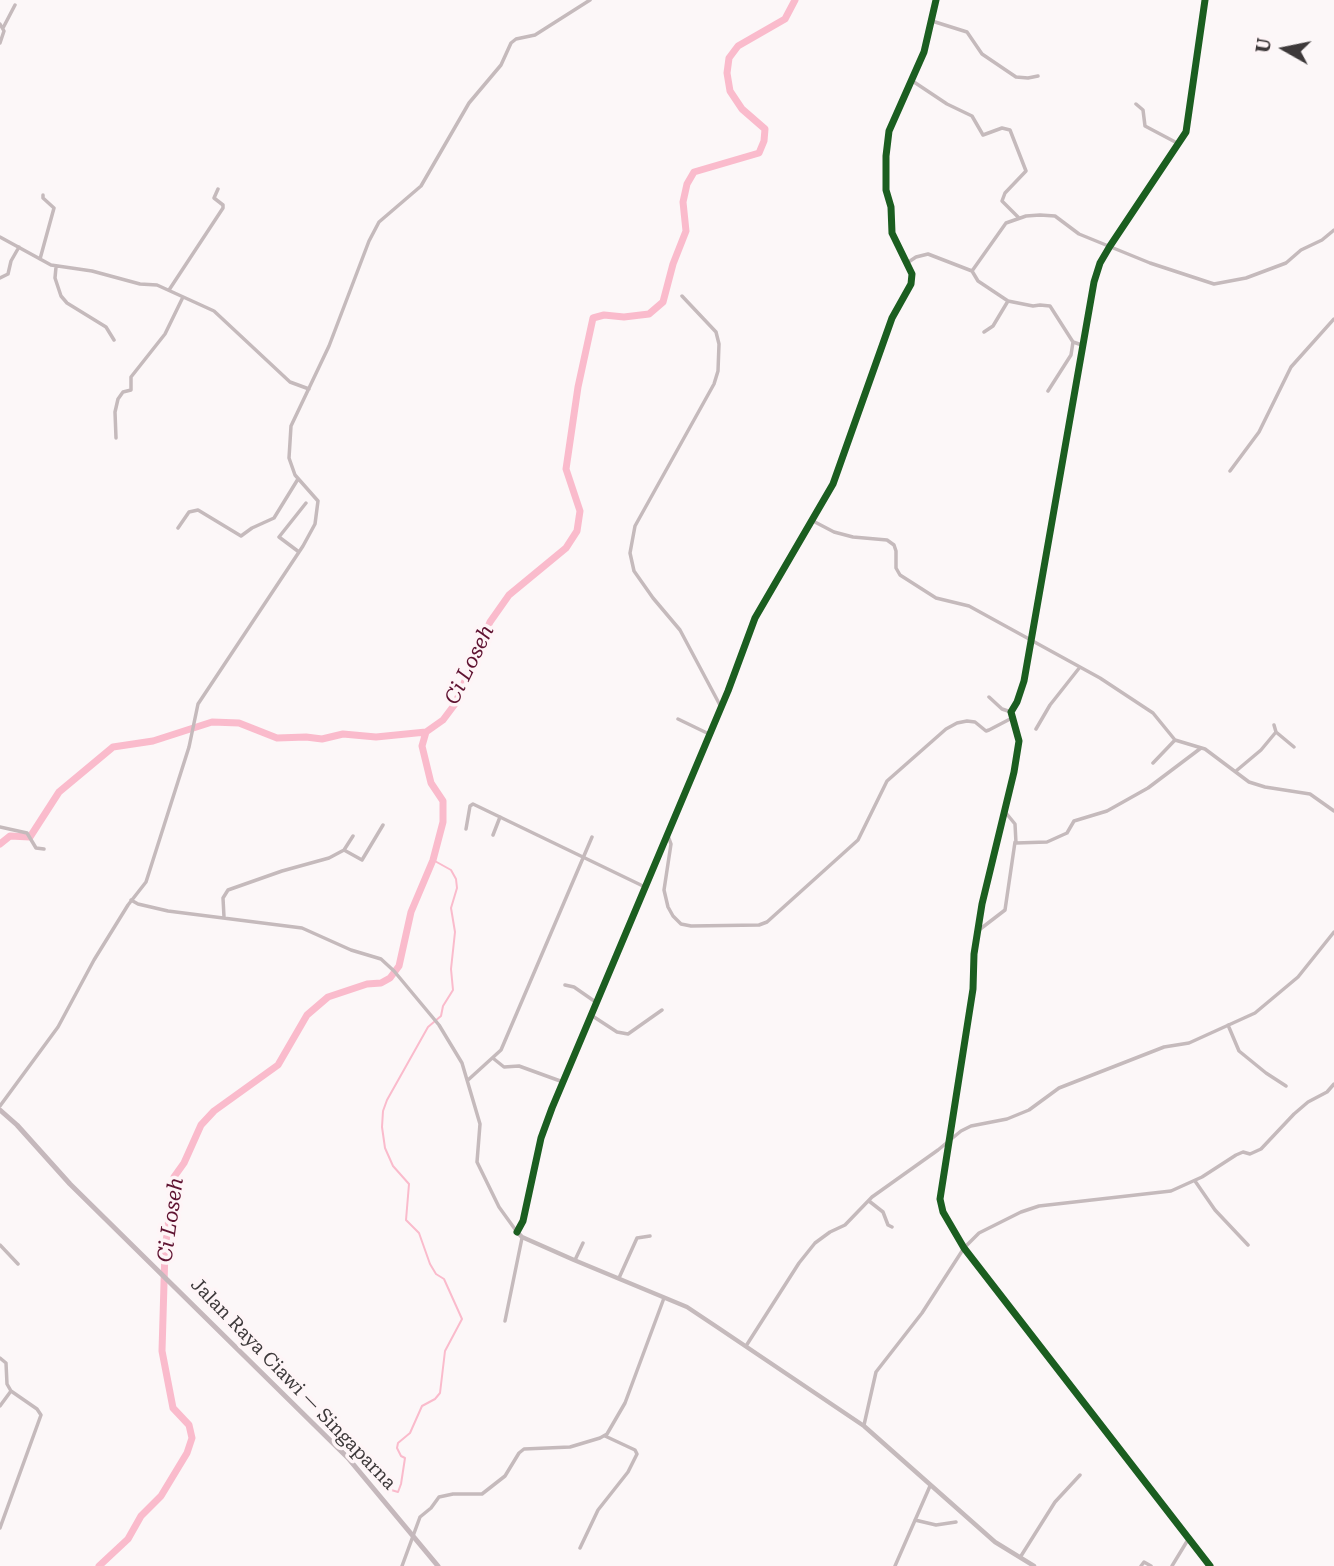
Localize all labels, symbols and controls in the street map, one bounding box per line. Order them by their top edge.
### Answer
north arrow [1250,14,1320,84]
text: U [1251,37,1276,55]
water label: Ci Loseh [440,621,500,709]
water label: Ci Loseh [153,1176,189,1264]
street label: Jalan Raya Ciawi — Singaparna [186,1273,400,1495]

